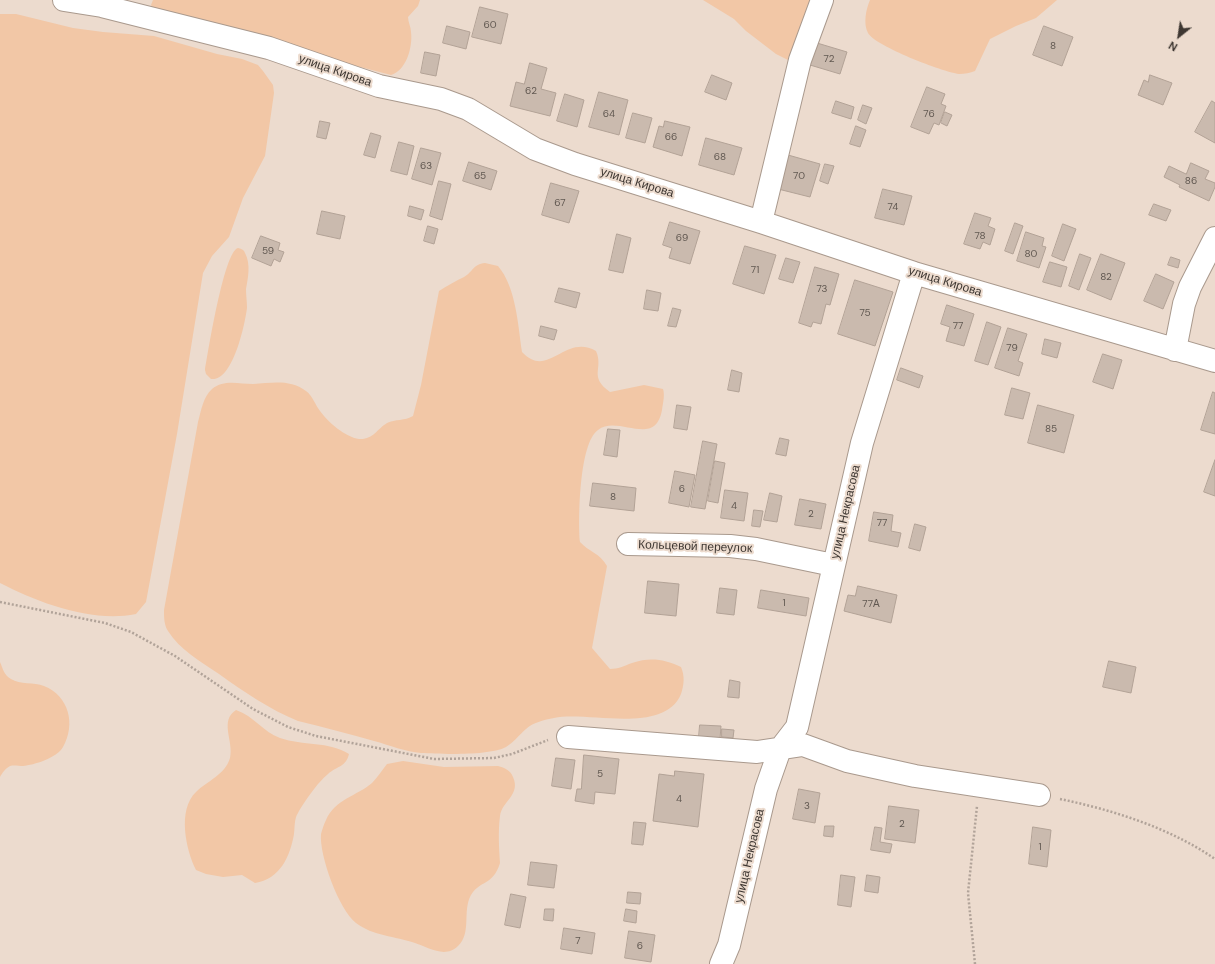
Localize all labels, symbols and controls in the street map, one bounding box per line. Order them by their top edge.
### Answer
north arrow [1159,16,1199,56]
house number: 60 [483,19,497,31]
text: N [1166,38,1180,54]
house number: 8 [1050,40,1056,52]
street label: улица Кирова [297,52,373,90]
house number: 72 [824,53,834,65]
house number: 62 [525,85,537,97]
house number: 64 [603,108,615,120]
house number: 76 [923,108,935,120]
house number: 66 [665,131,677,143]
house number: 68 [714,151,726,163]
house number: 63 [420,160,432,172]
street label: улица Кирова [598,165,676,201]
house number: 65 [474,170,486,182]
house number: 70 [793,170,805,182]
house number: 86 [1185,175,1197,187]
house number: 67 [554,197,566,209]
house number: 74 [888,201,898,213]
house number: 78 [974,230,986,242]
house number: 69 [676,232,688,244]
house number: 59 [262,245,274,257]
house number: 80 [1025,248,1037,260]
house number: 71 [751,264,759,276]
street label: улица Кирова [906,264,984,300]
house number: 82 [1100,271,1112,283]
house number: 73 [817,283,827,295]
house number: 75 [859,307,871,319]
house number: 77 [953,320,963,332]
house number: 79 [1006,342,1018,354]
house number: 85 [1045,423,1057,435]
street label: улица Некрасова [828,464,864,560]
house number: 6 [679,483,685,495]
house number: 8 [610,491,616,503]
house number: 4 [731,500,737,512]
house number: 2 [808,508,814,520]
house number: 77 [877,517,887,529]
street label: Кольцевой переулок [638,538,752,556]
house number: 1 [782,597,786,609]
house number: 77А [862,598,880,610]
house number: 5 [597,768,603,780]
house number: 4 [676,793,682,805]
house number: 3 [804,800,810,812]
street label: улица Некрасова [732,808,768,904]
house number: 2 [899,818,905,830]
house number: 1 [1038,841,1042,853]
house number: 7 [575,935,581,947]
house number: 6 [637,940,643,952]

